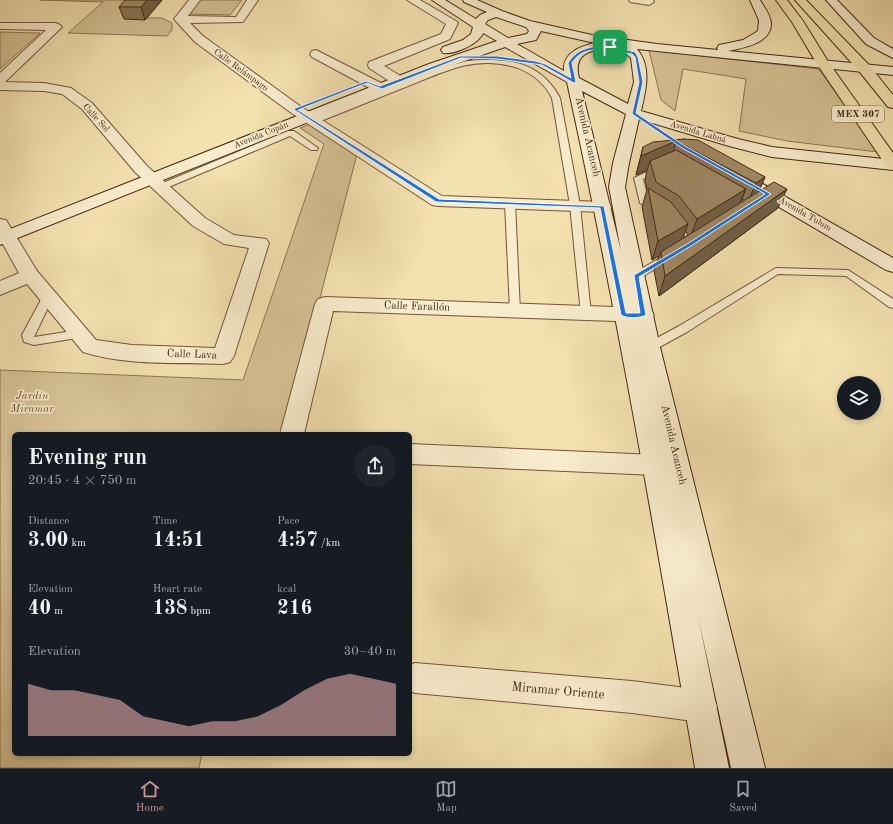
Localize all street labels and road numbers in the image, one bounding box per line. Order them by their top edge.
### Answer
street label: Calle Relámpago [212,47,270,93]
street label: Avenida Acanceh [572,96,602,178]
street label: Calle Sol [81,102,111,134]
road number: MEX 307 [832,106,884,122]
street label: Avenida Labná [669,119,728,145]
street label: Avenida Copán [232,120,290,150]
street label: Avenida Tulum [777,195,833,233]
street label: Calle Farallón [384,300,450,314]
street label: Calle Lava [167,349,218,361]
street label: Avenida Acanceh [658,404,688,486]
street label: Miramar Oriente [511,680,605,702]

